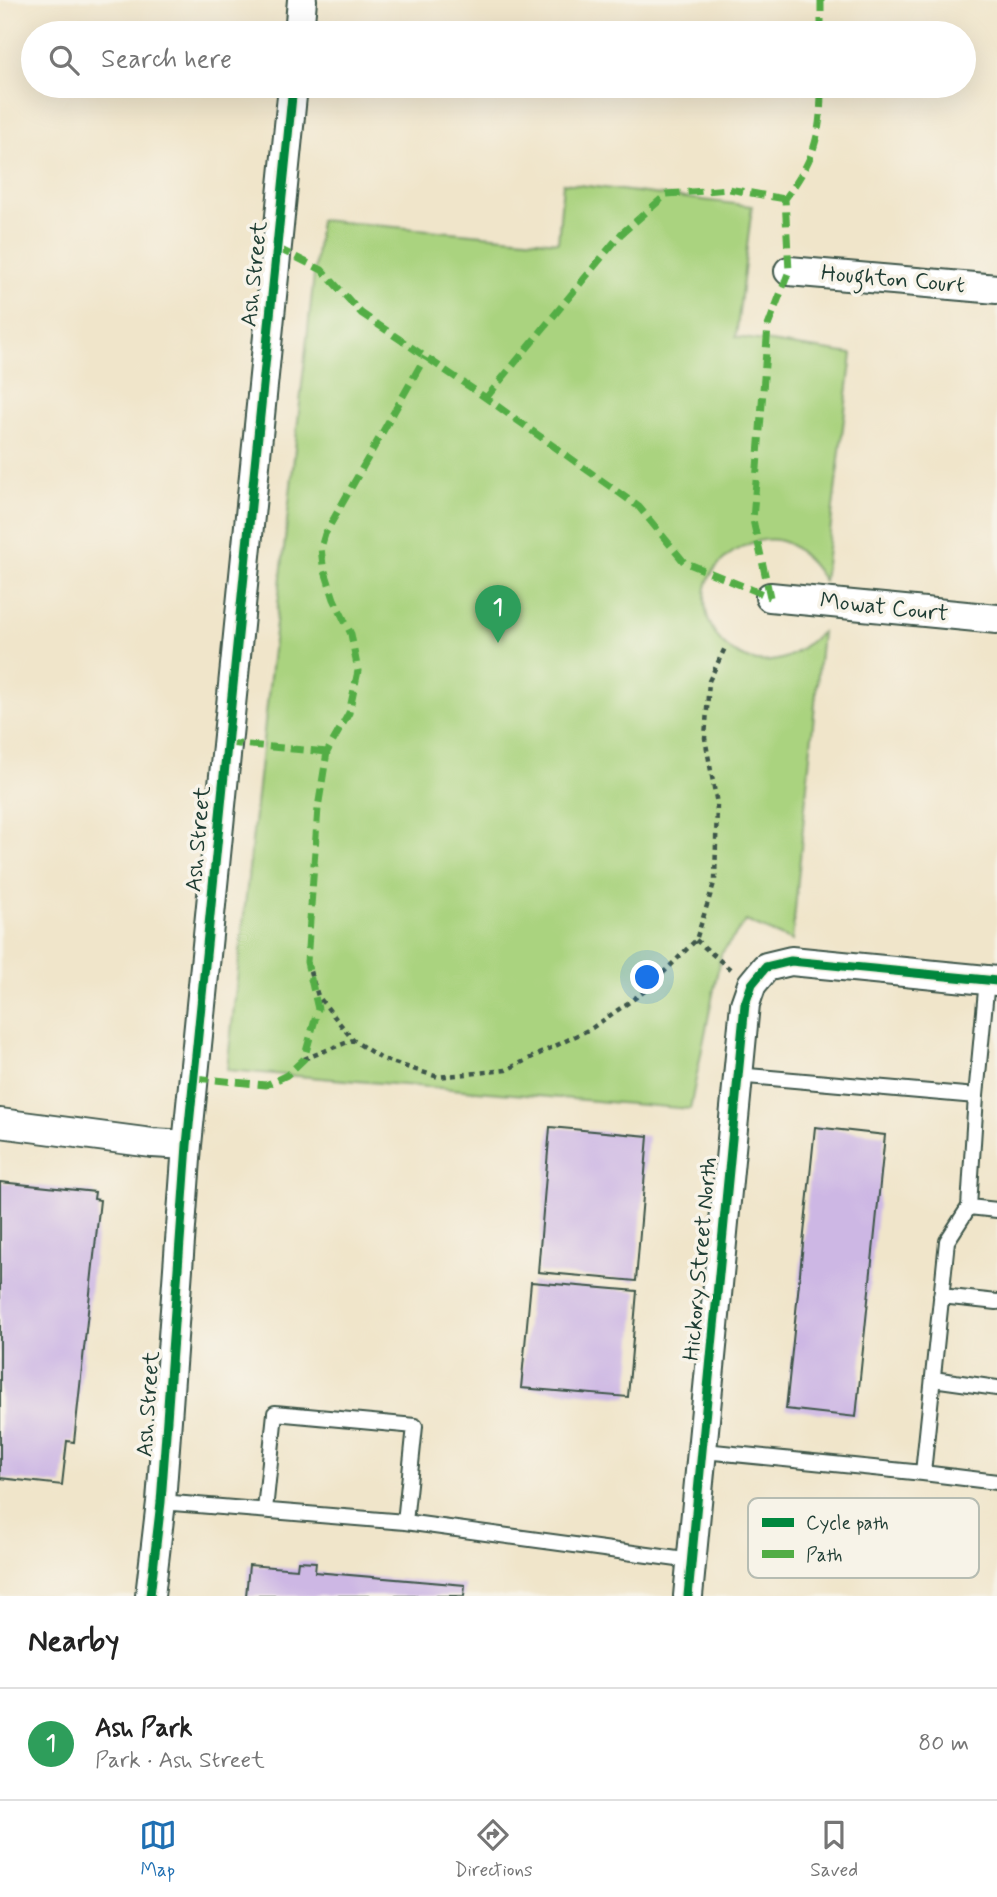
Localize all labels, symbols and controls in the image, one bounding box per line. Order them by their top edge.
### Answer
search box [21,21,976,98]
icon: search [45,41,83,79]
text: Search here [101,43,232,77]
street label: Ash Street [235,219,276,328]
street label: Houghton Court [820,259,966,303]
pin: 1 [475,585,521,643]
street label: Mowat Court [818,586,950,630]
street label: Ash Street [179,784,219,893]
your location [630,960,664,994]
street label: Hickory Street North [677,1156,725,1362]
street label: Ash Street [130,1349,168,1458]
legend [748,1498,979,1578]
text: Cycle path [806,1511,889,1536]
text: Path [806,1543,843,1568]
text: Nearby [28,1622,119,1661]
text: Ash Park [95,1712,192,1746]
text: 1 [46,1729,56,1759]
text: 80 m [918,1729,969,1759]
text: Park · Ash Street [95,1746,265,1776]
tab: Map [139,1816,177,1883]
tab: Directions [454,1816,533,1883]
tab: Saved [810,1816,858,1883]

